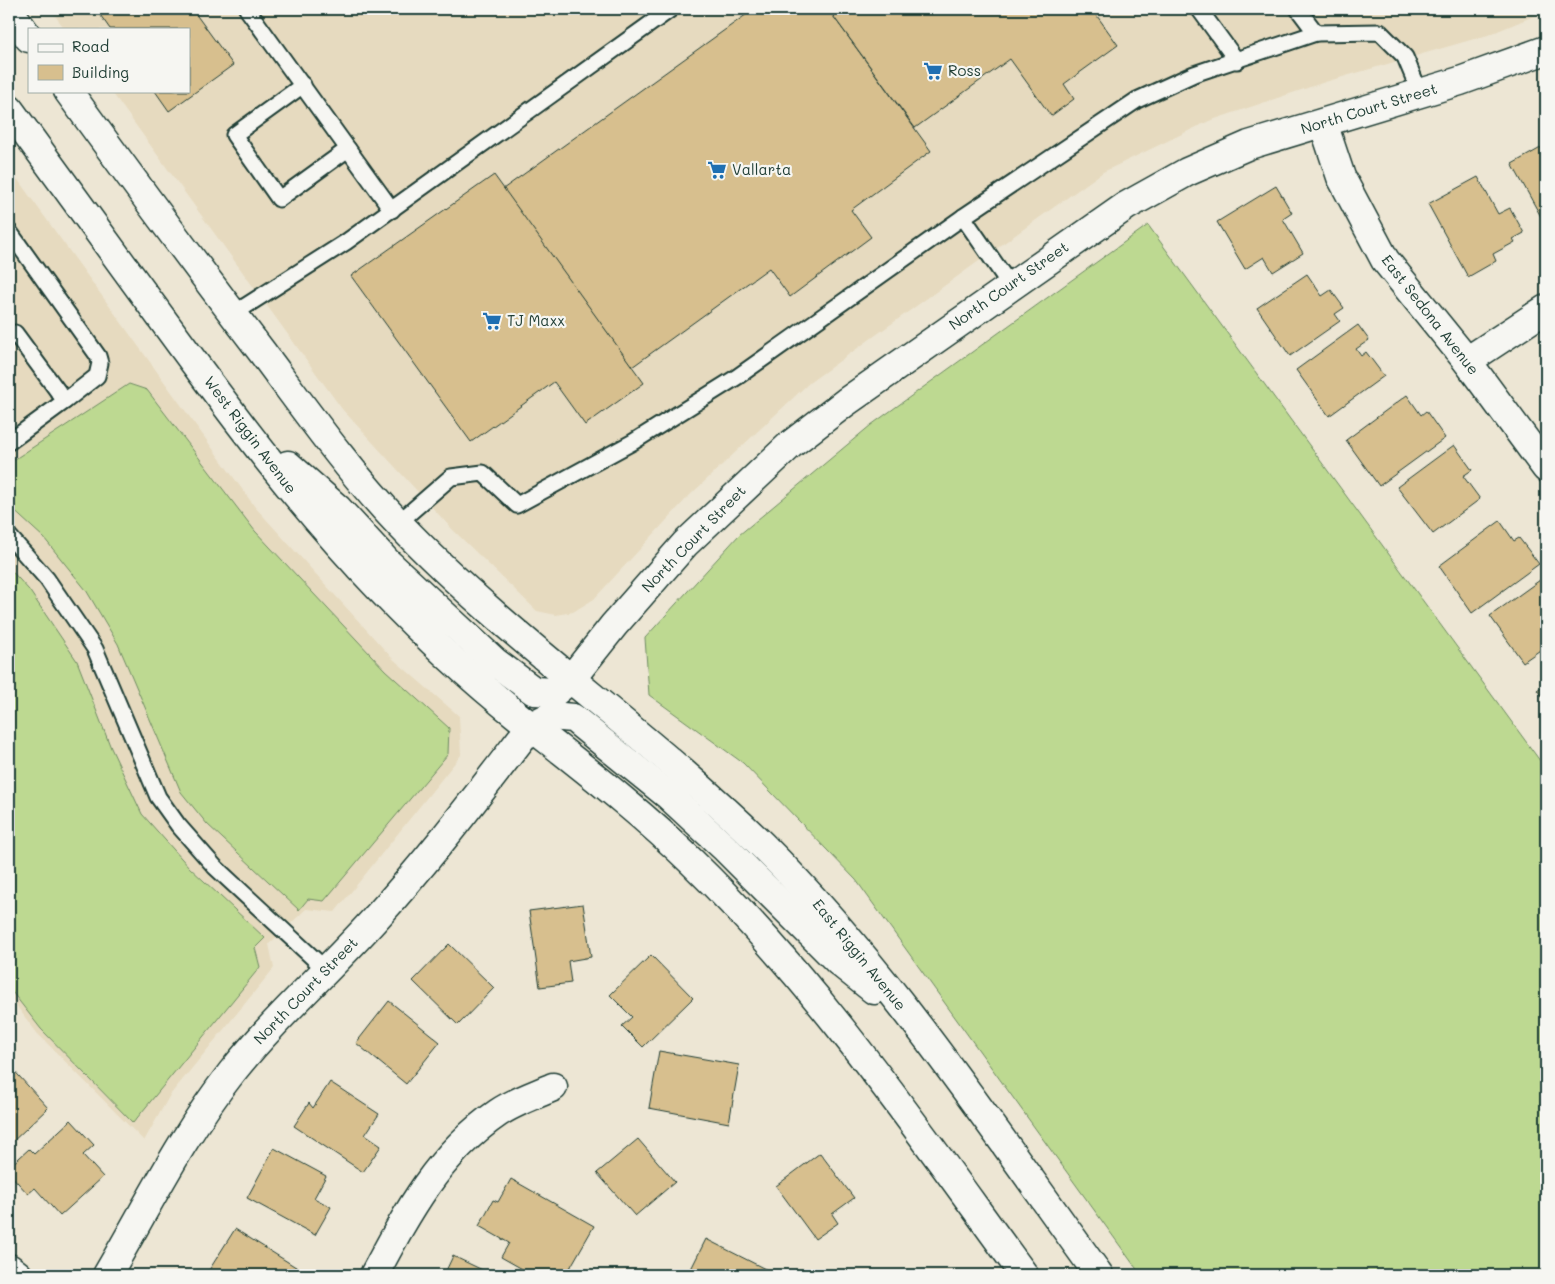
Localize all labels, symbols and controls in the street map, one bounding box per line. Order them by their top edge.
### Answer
legend [28,28,190,92]
text: Road [72,36,109,56]
supermarket icon: Ross [922,60,944,82]
place label: Ross [948,60,981,80]
text: Building [72,62,129,82]
street label: North Court Street [1298,78,1439,138]
supermarket icon: Vallarta [706,159,728,181]
place label: Vallarta [732,159,791,179]
street label: North Court Street [945,236,1072,334]
street label: East Sedona Avenue [1378,250,1484,379]
supermarket icon: TJ Maxx [481,310,503,332]
place label: TJ Maxx [507,310,565,330]
street label: West Riggin Avenue [200,372,302,497]
street label: North Court Street [637,480,750,596]
street label: East Riggin Avenue [809,895,911,1014]
street label: North Court Street [249,932,362,1048]

